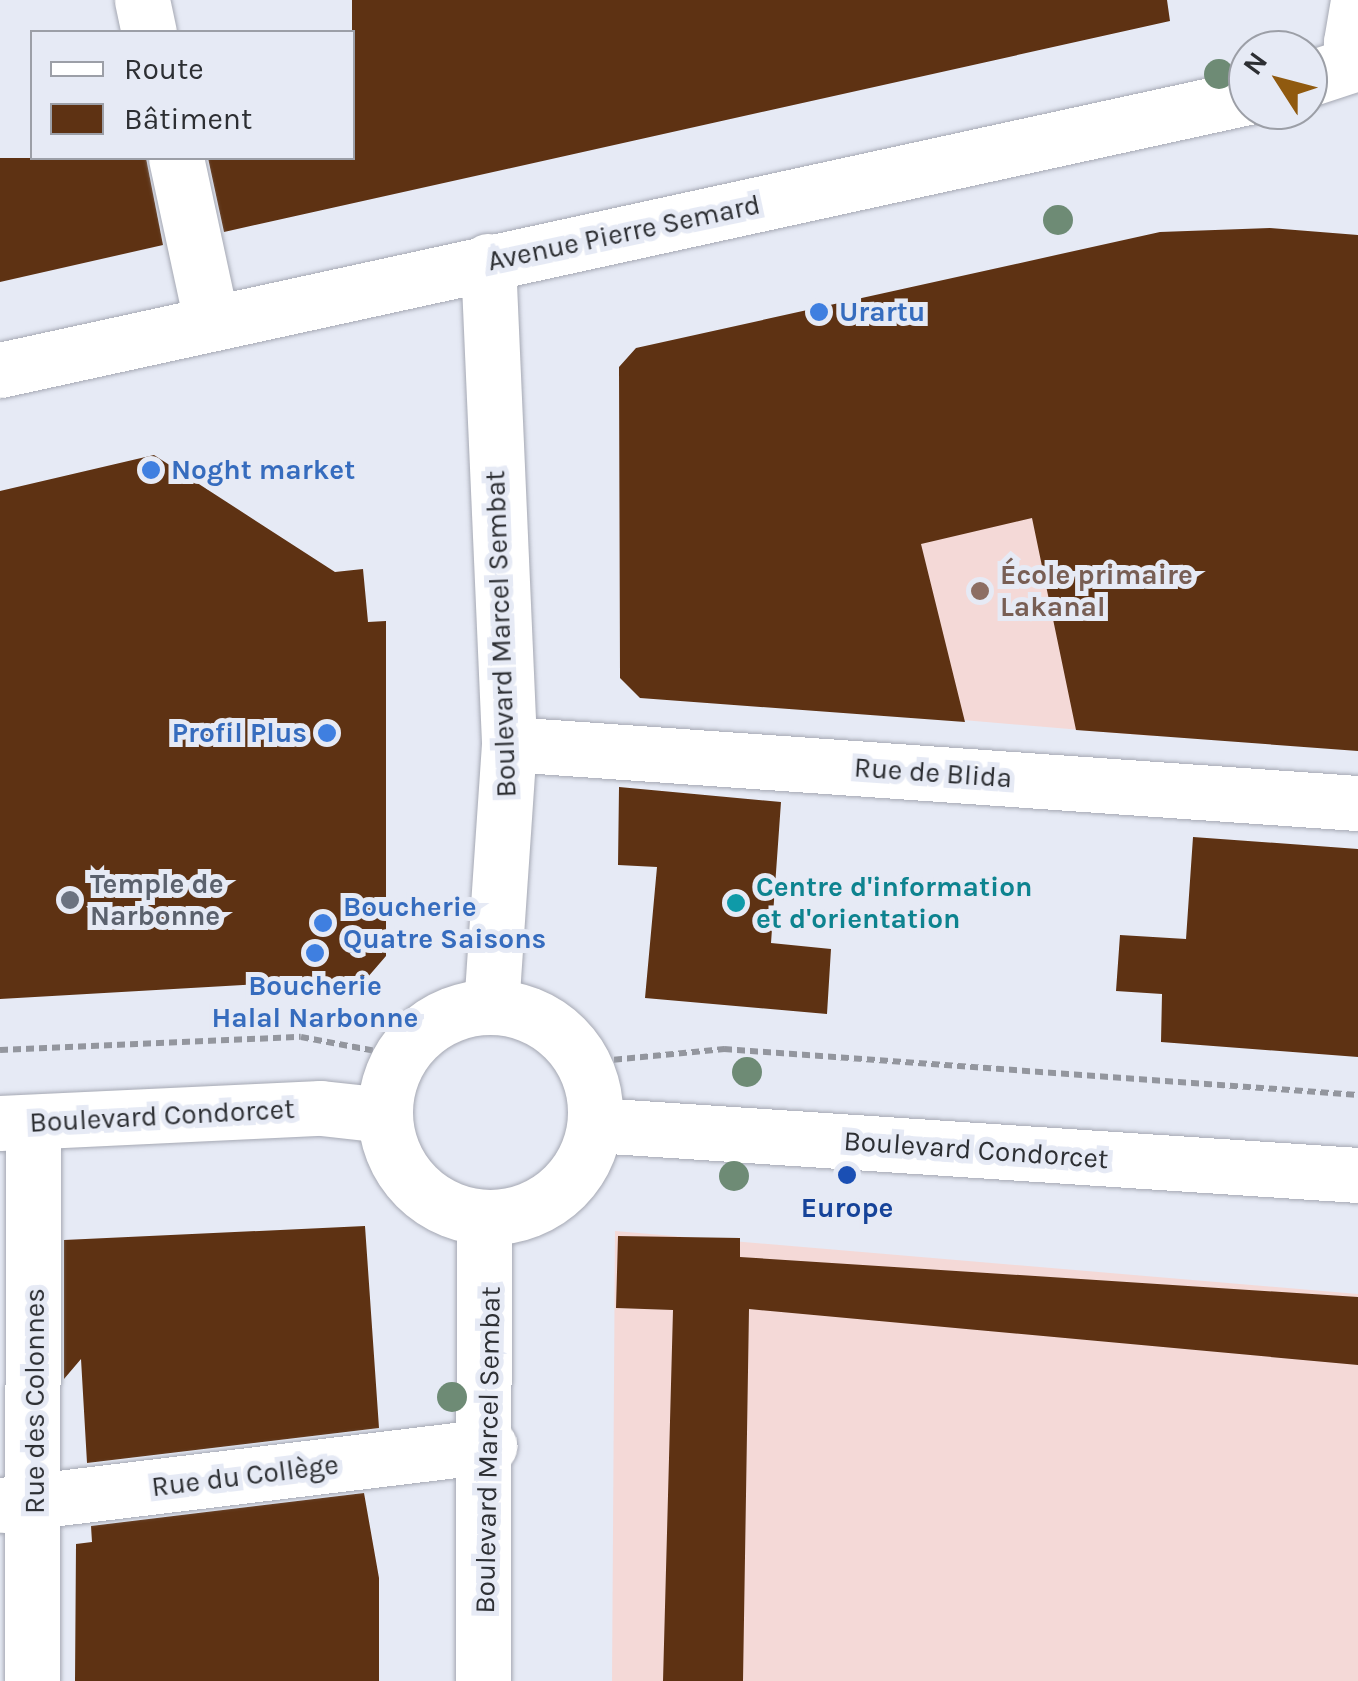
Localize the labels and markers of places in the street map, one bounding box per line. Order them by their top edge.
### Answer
place label: Urartu [839,295,925,329]
marker: Urartu [808,301,830,323]
place label: Noght market [171,453,355,487]
marker: Noght market [140,459,162,481]
place label: École primaire Lakanal [1000,558,1193,624]
marker: École primaire Lakanal [969,580,991,602]
place label: Profil Plus [172,716,307,750]
marker: Profil Plus [316,722,338,744]
place label: Temple de Narbonne [90,867,224,933]
place label: Centre d'information et d'orientation [756,870,1032,936]
marker: Temple de Narbonne [59,889,81,911]
place label: Boucherie Quatre Saisons [343,890,546,956]
marker: Centre d'information et d'orientation [725,892,747,914]
marker: Boucherie Quatre Saisons [312,912,334,934]
marker: Boucherie Halal Narbonne [304,942,326,964]
place label: Boucherie Halal Narbonne [212,969,418,1035]
marker: Europe [836,1164,858,1186]
place label: Europe [801,1191,893,1225]

